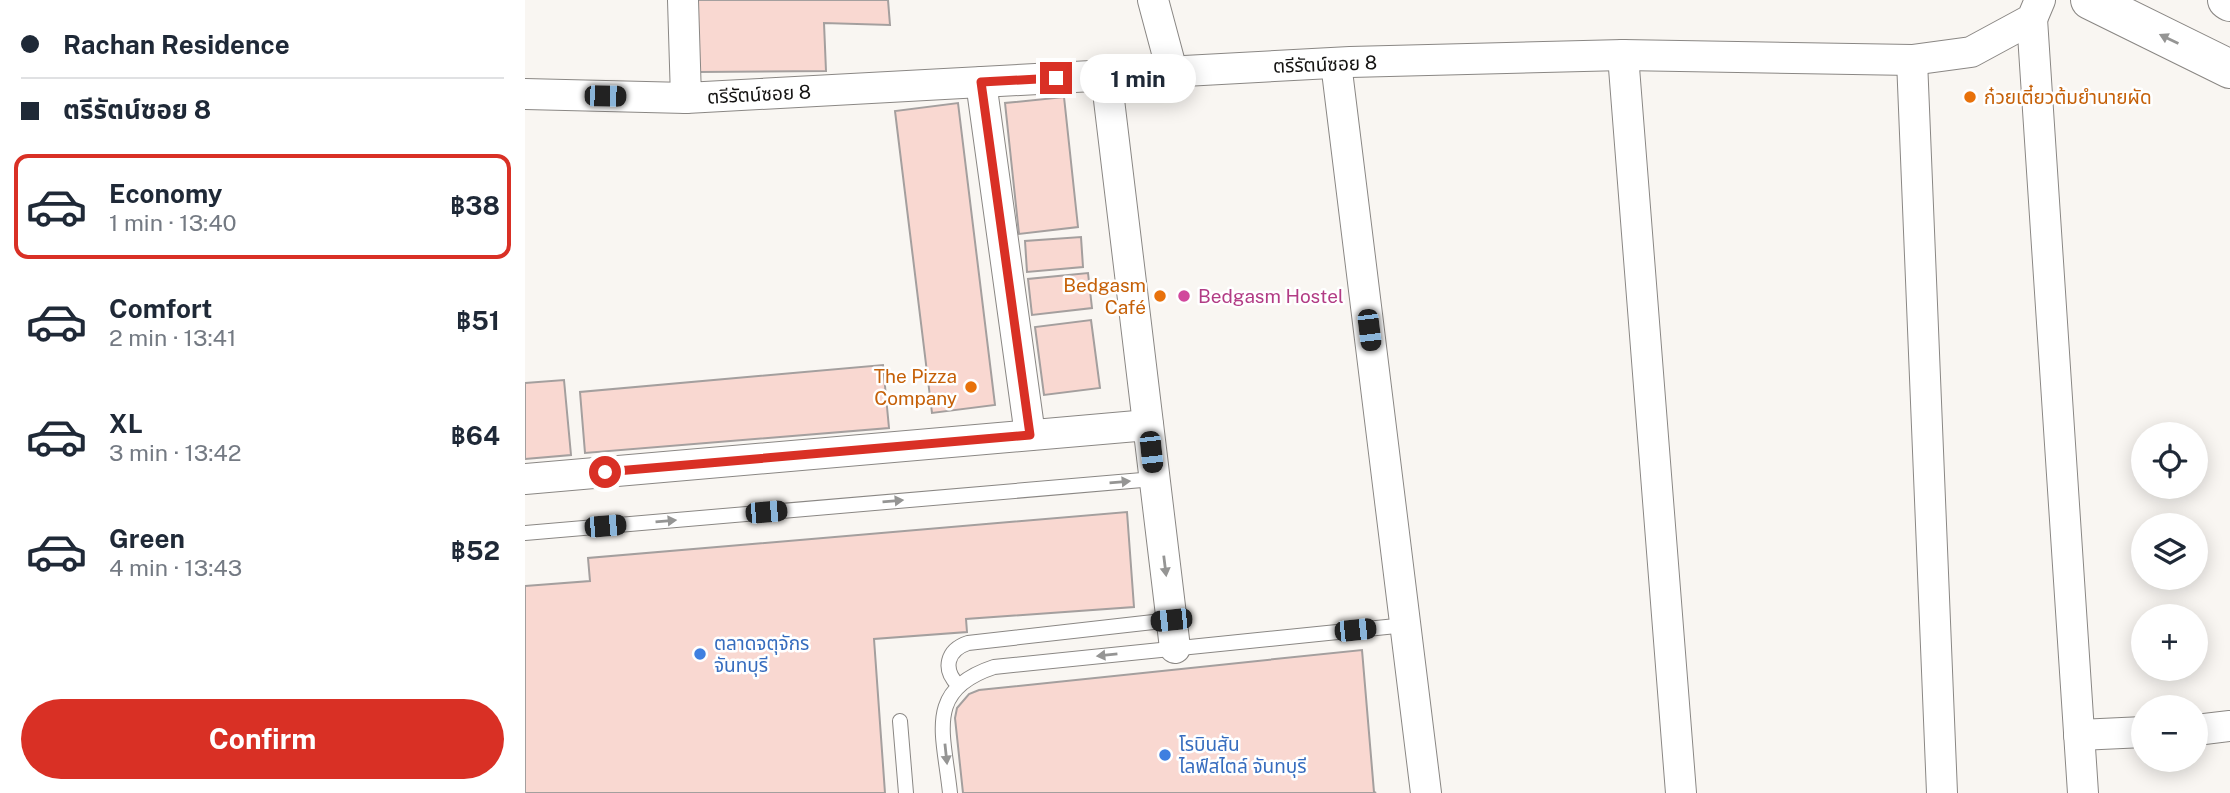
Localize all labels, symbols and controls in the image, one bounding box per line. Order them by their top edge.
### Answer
text: Rachan Residence [63,29,290,60]
one-way arrow [2159,33,2179,44]
street label: ตรีรัตน์ซอย 8 [1273,51,1377,77]
callout: 1 min [1081,54,1196,102]
route end [1040,62,1072,94]
text: 1 min [1110,65,1166,92]
street label: ตรีรัตน์ซอย 8 [706,80,812,108]
place label: ก๋วยเตี๋ยวต้มยำนายผัด [1984,84,2152,108]
car [584,85,627,107]
marker: ก๋วยเตี๋ยวต้มยำนายผัด [1962,89,1978,105]
text: ตรีรัตน์ซอย 8 [63,94,211,125]
icon: car [25,175,88,238]
text: Economy [109,178,222,209]
text: ฿38 [450,190,500,221]
text: 1 min · 13:40 [109,209,237,236]
place label: Bedgasm Café [1063,274,1146,318]
place label: Bedgasm Hostel [1198,285,1344,307]
marker: Bedgasm Café [1152,288,1168,304]
marker: Bedgasm Hostel [1176,288,1192,304]
icon: car [25,290,88,353]
text: Comfort [109,293,212,324]
text: ฿51 [456,305,500,336]
car [1357,308,1382,352]
text: 2 min · 13:41 [109,324,236,351]
place label: The Pizza Company [874,365,957,409]
marker: The Pizza Company [963,379,979,395]
icon: car [25,405,88,468]
text: XL [109,408,143,439]
text: ฿64 [451,420,500,451]
map controls [2131,422,2208,772]
button: locate [2131,422,2208,499]
car [1139,430,1164,474]
text: 3 min · 13:42 [109,439,241,466]
route start [589,456,621,488]
one-way arrow [1109,476,1131,487]
one-way arrow [882,495,904,506]
car [745,500,788,524]
button: layers [2131,513,2208,590]
car [584,514,627,538]
one-way arrow [655,515,677,526]
icon: car [25,520,88,583]
text: Green [109,523,185,554]
text: ฿52 [451,535,500,566]
text: 4 min · 13:43 [109,554,242,581]
one-way arrow [1159,555,1170,577]
button: + [2131,604,2208,681]
car [1150,607,1193,633]
car [1334,617,1377,643]
place label: ตลาดจตุจักร จันทบุรี [714,632,809,677]
marker: ตลาดจตุจักร จันทบุรี [692,646,708,662]
one-way arrow [1096,650,1118,661]
button: − [2131,695,2208,772]
button: Confirm [21,699,504,779]
place label: โรบินสัน ไลฟ์สไตล์ จันทบุรี [1178,733,1306,778]
one-way arrow [941,743,952,765]
marker: โรบินสัน ไลฟ์สไตล์ จันทบุรี [1157,747,1173,763]

